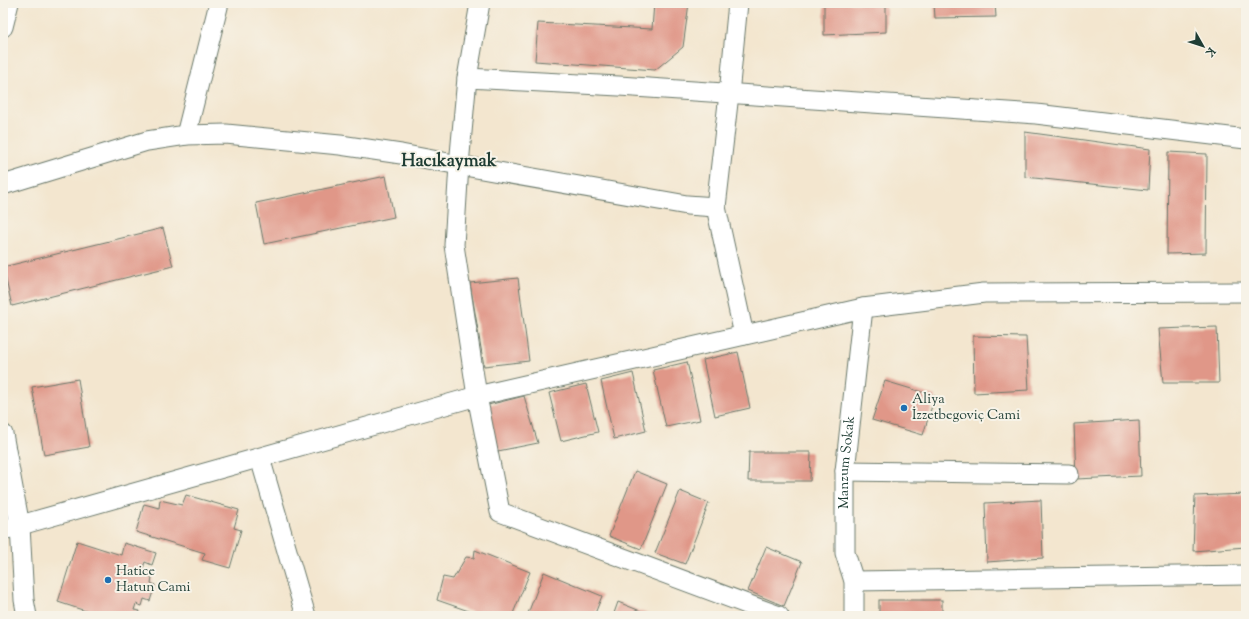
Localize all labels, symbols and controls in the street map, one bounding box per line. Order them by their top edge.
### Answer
north arrow [1183,26,1223,66]
text: K [1201,43,1219,60]
district label: Hacıkaymak [401,149,497,175]
place label: Aliya İzzetbegoviç Cami [912,390,1020,426]
marker: Aliya İzzetbegoviç Cami [899,403,909,413]
street label: Manzum Sokak [835,415,861,509]
place label: Hatice Hatun Cami [116,562,191,598]
marker: Hatice Hatun Cami [103,575,113,585]

